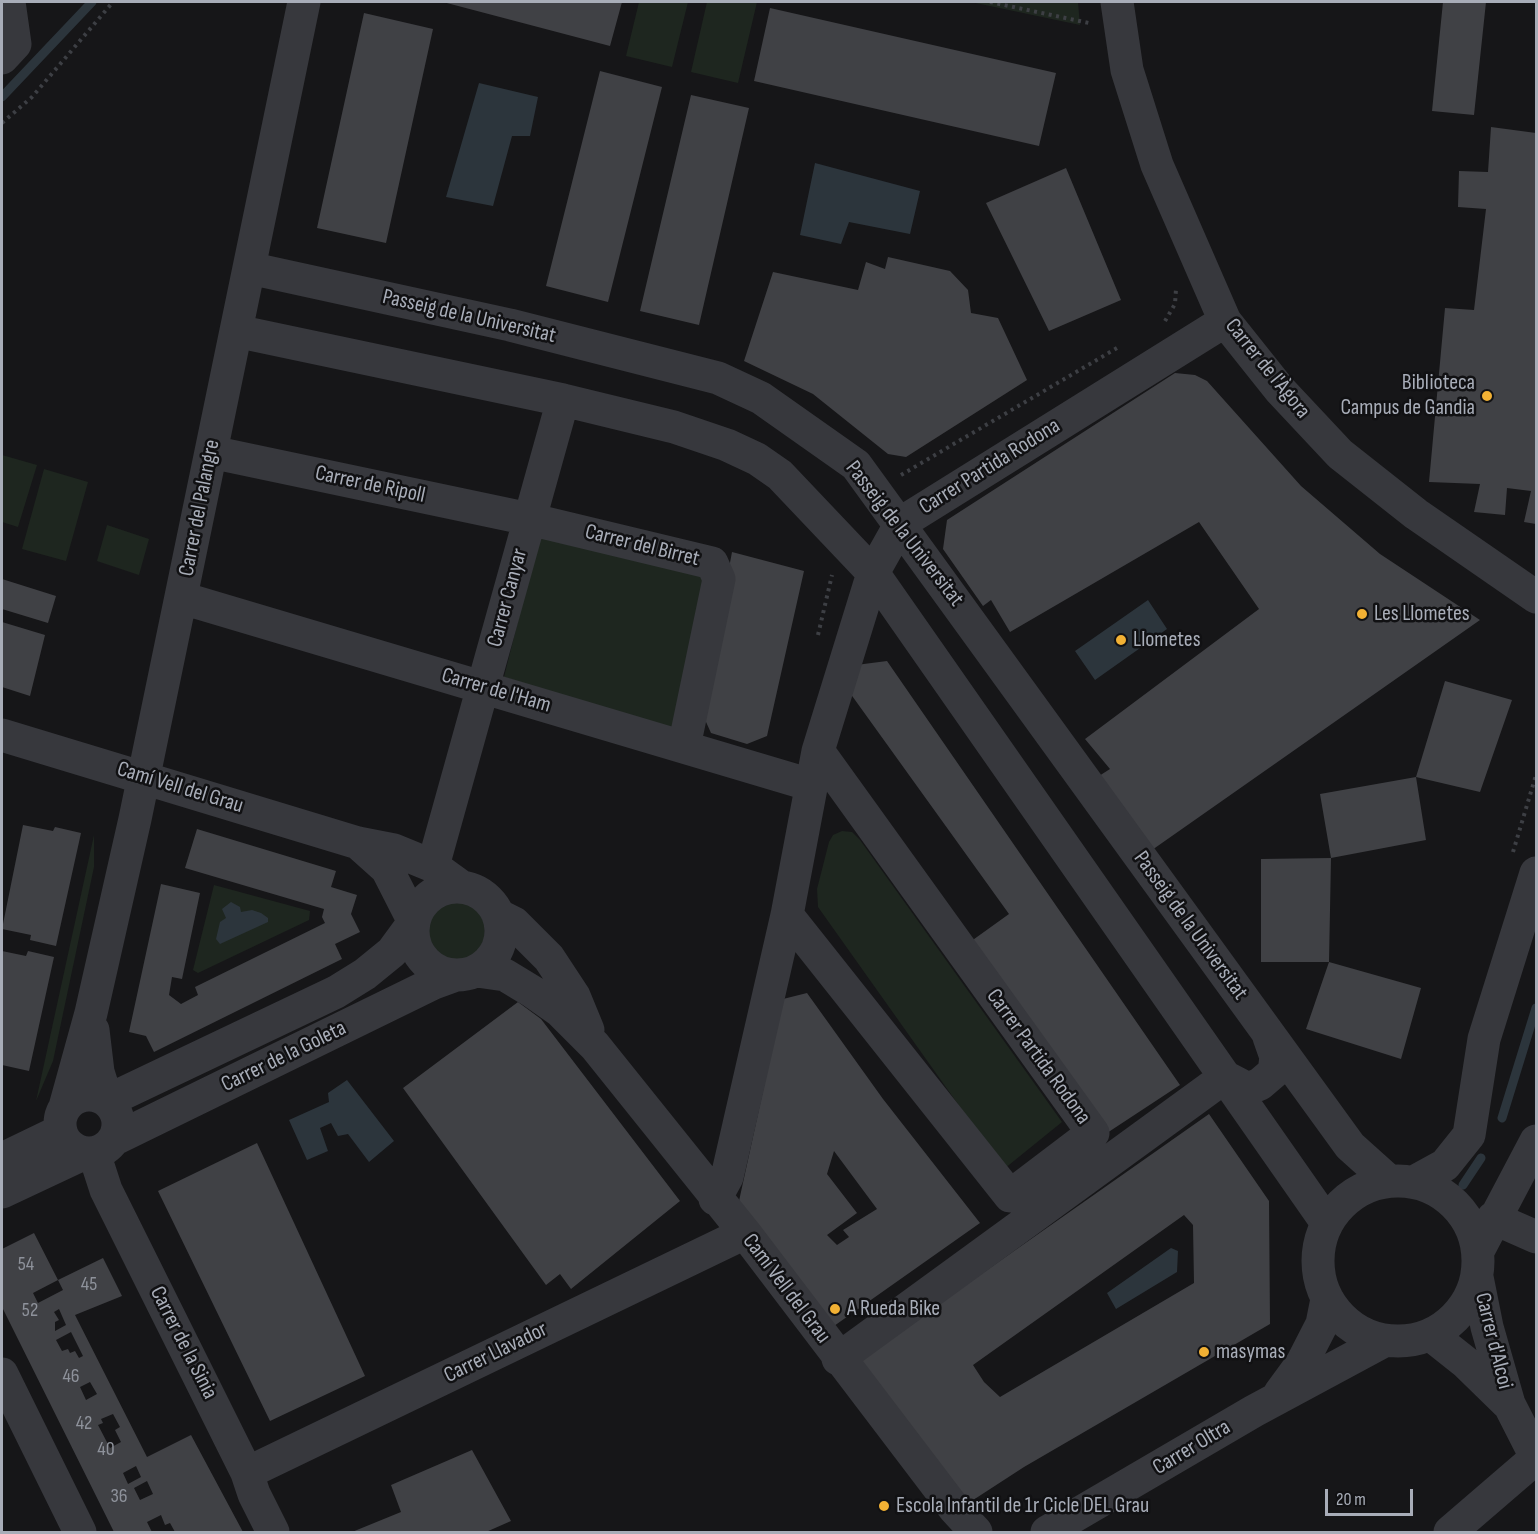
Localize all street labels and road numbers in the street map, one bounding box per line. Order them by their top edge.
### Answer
street label: Passeig de la Universitat [380,284,558,350]
street label: Carrer de l'Àgora [1219,314,1315,424]
street label: Carrer Partida Rodona [915,413,1065,521]
street label: Carrer del Palangre [174,438,226,578]
street label: Passeig de la Universitat [839,456,969,612]
street label: Carrer de Ripoll [313,460,427,510]
street label: Carrer del Birret [582,519,702,573]
street label: Carrer Canyar [482,546,534,650]
street label: Carrer de l'Ham [438,663,554,719]
street label: Camí Vell del Grau [114,756,246,820]
street label: Passeig de la Universitat [1127,847,1253,1005]
street label: Carrer Partida Rodona [980,984,1096,1130]
street label: Carrer de la Goleta [217,1015,351,1099]
street label: Camí Vell del Grau [736,1229,836,1349]
street label: Carrer de la Sinia [143,1282,223,1404]
street label: Carrer d'Alcoi [1468,1290,1518,1392]
street label: Carrer Llavador [440,1317,552,1389]
street label: Carrer Oltra [1148,1415,1236,1481]

